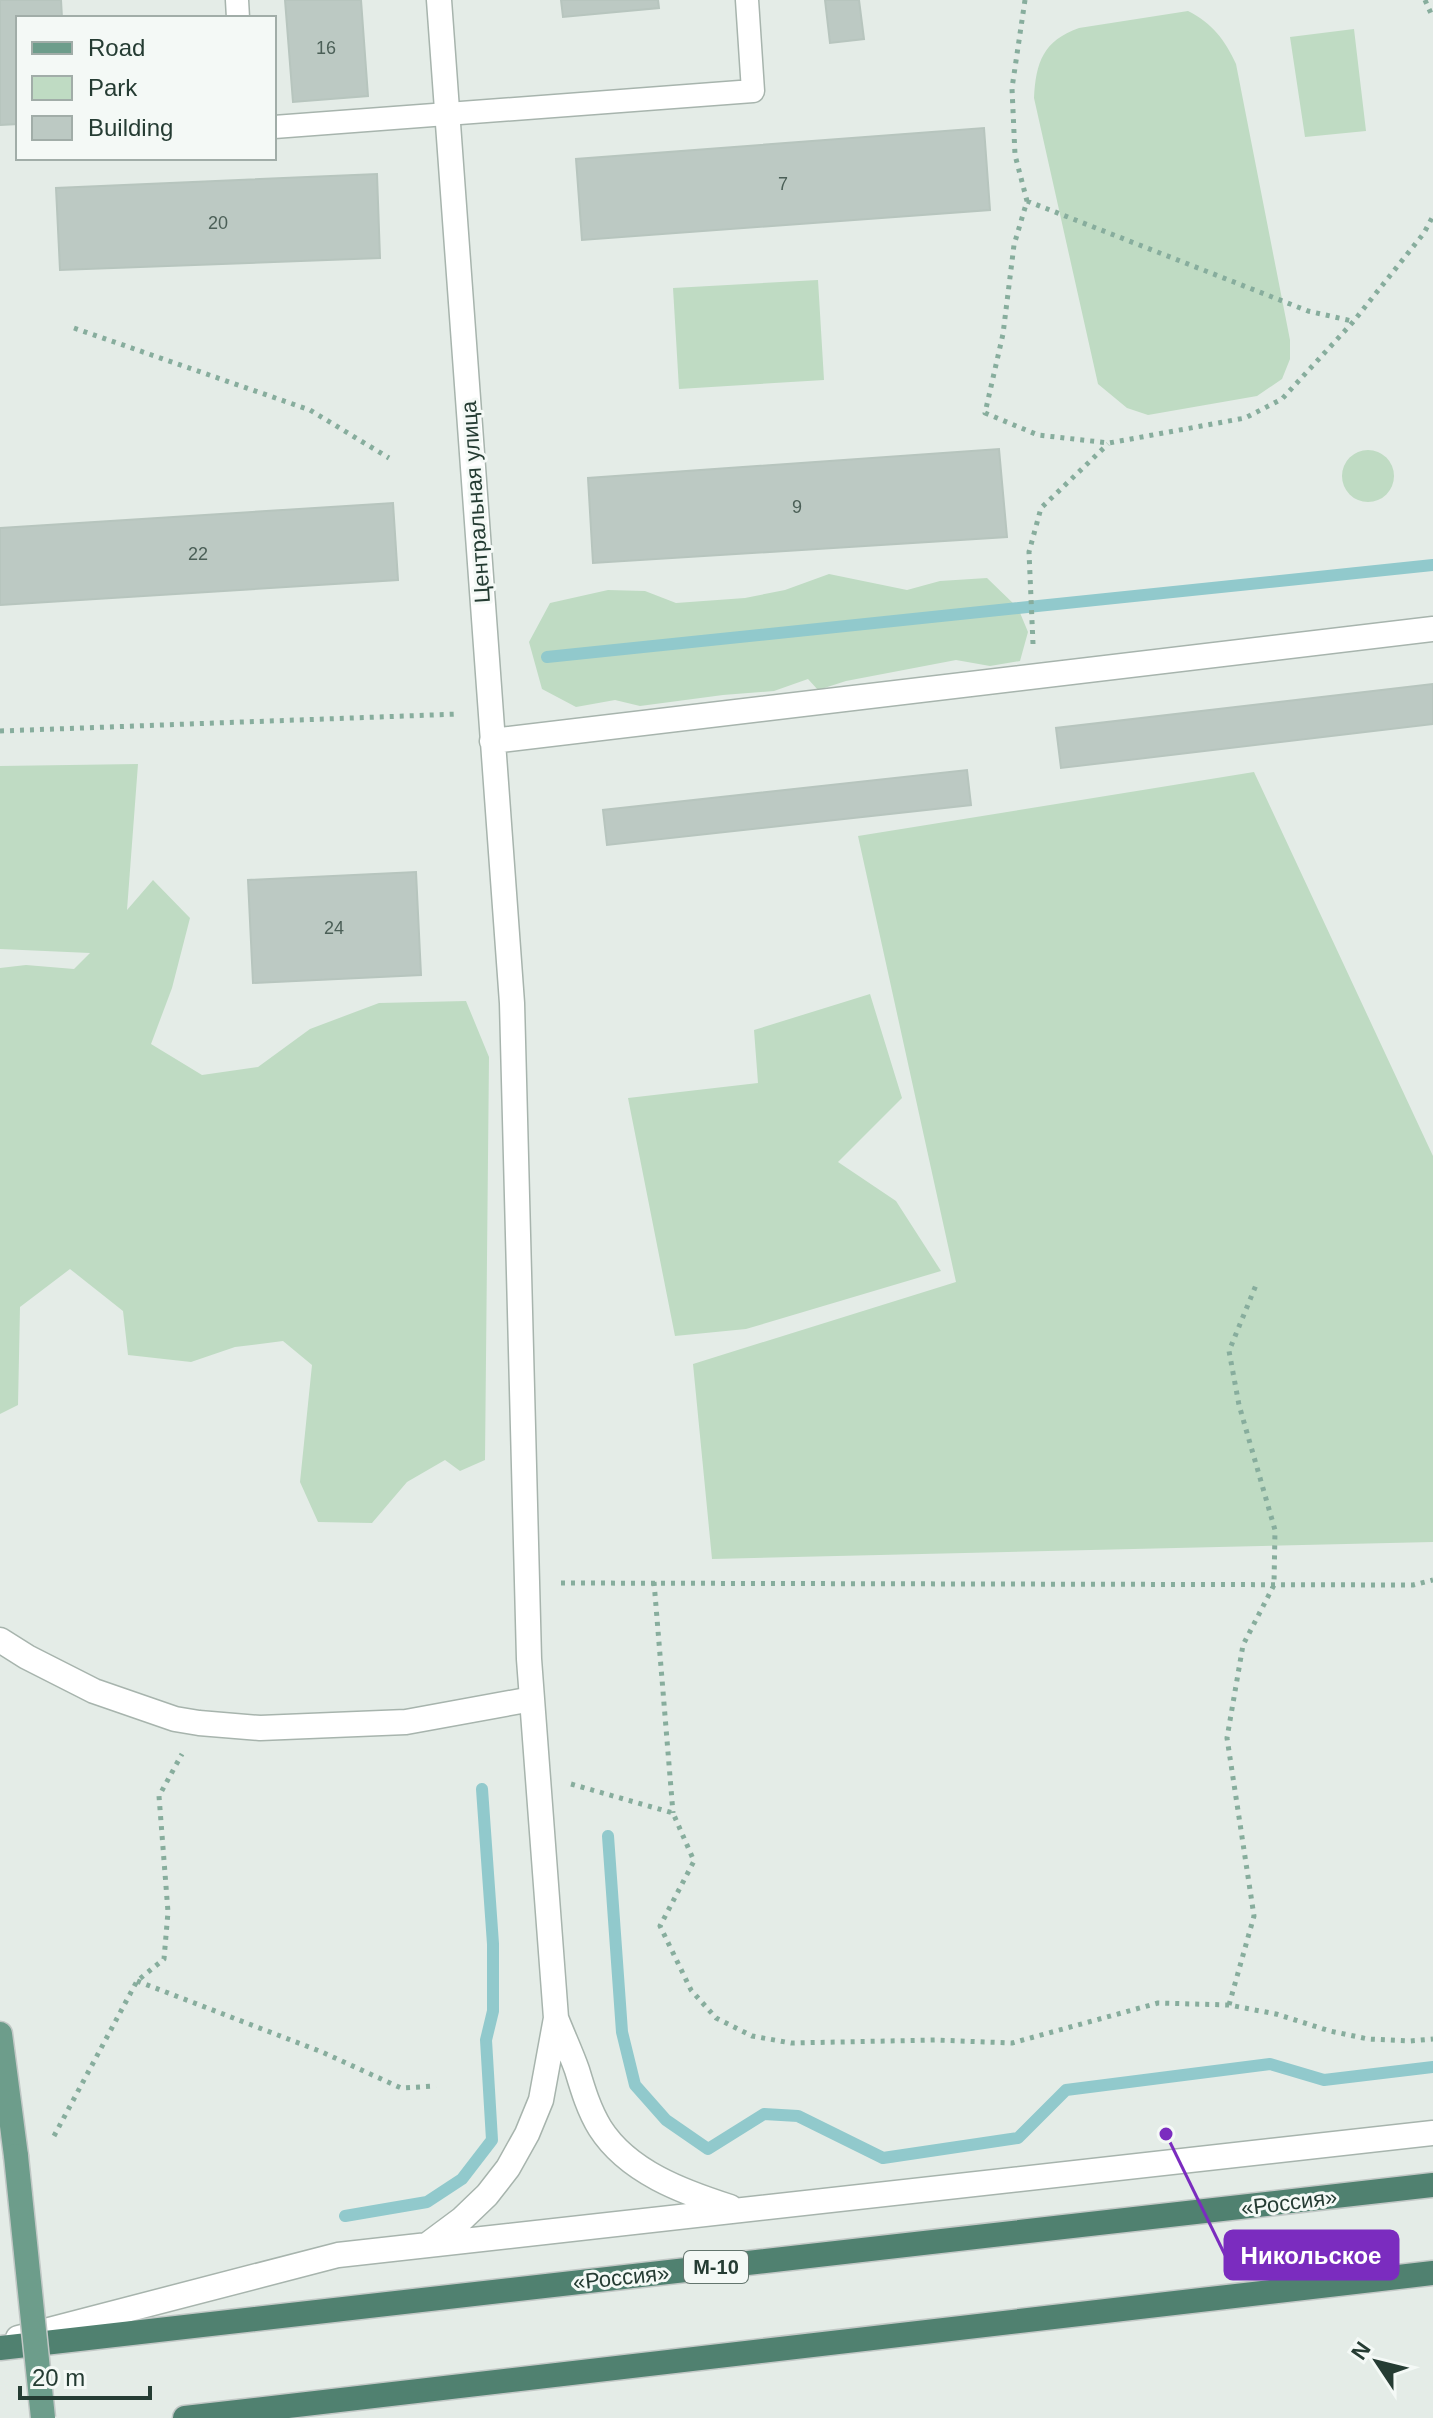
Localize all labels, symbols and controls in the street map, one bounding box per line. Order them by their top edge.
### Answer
legend [16,16,276,160]
text: Road [88,34,145,61]
house number: 16 [316,38,336,58]
text: Park [88,74,138,101]
text: Building [88,114,173,141]
house number: 7 [778,174,788,194]
house number: 20 [208,213,228,233]
street label: Центральная улица [456,399,495,604]
house number: 9 [792,497,802,517]
house number: 22 [188,544,208,564]
house number: 24 [324,918,344,938]
street label: «Россия» [1240,2184,1339,2221]
callout: Никольское [1225,2231,1398,2279]
text: Никольское [1241,2242,1381,2269]
road number: М-10 [684,2251,748,2283]
street label: «Россия» [572,2260,670,2295]
north arrow [1337,2322,1417,2402]
text: N [1346,2337,1376,2364]
scale bar [20,2350,150,2400]
text: 20 m [32,2364,85,2391]

